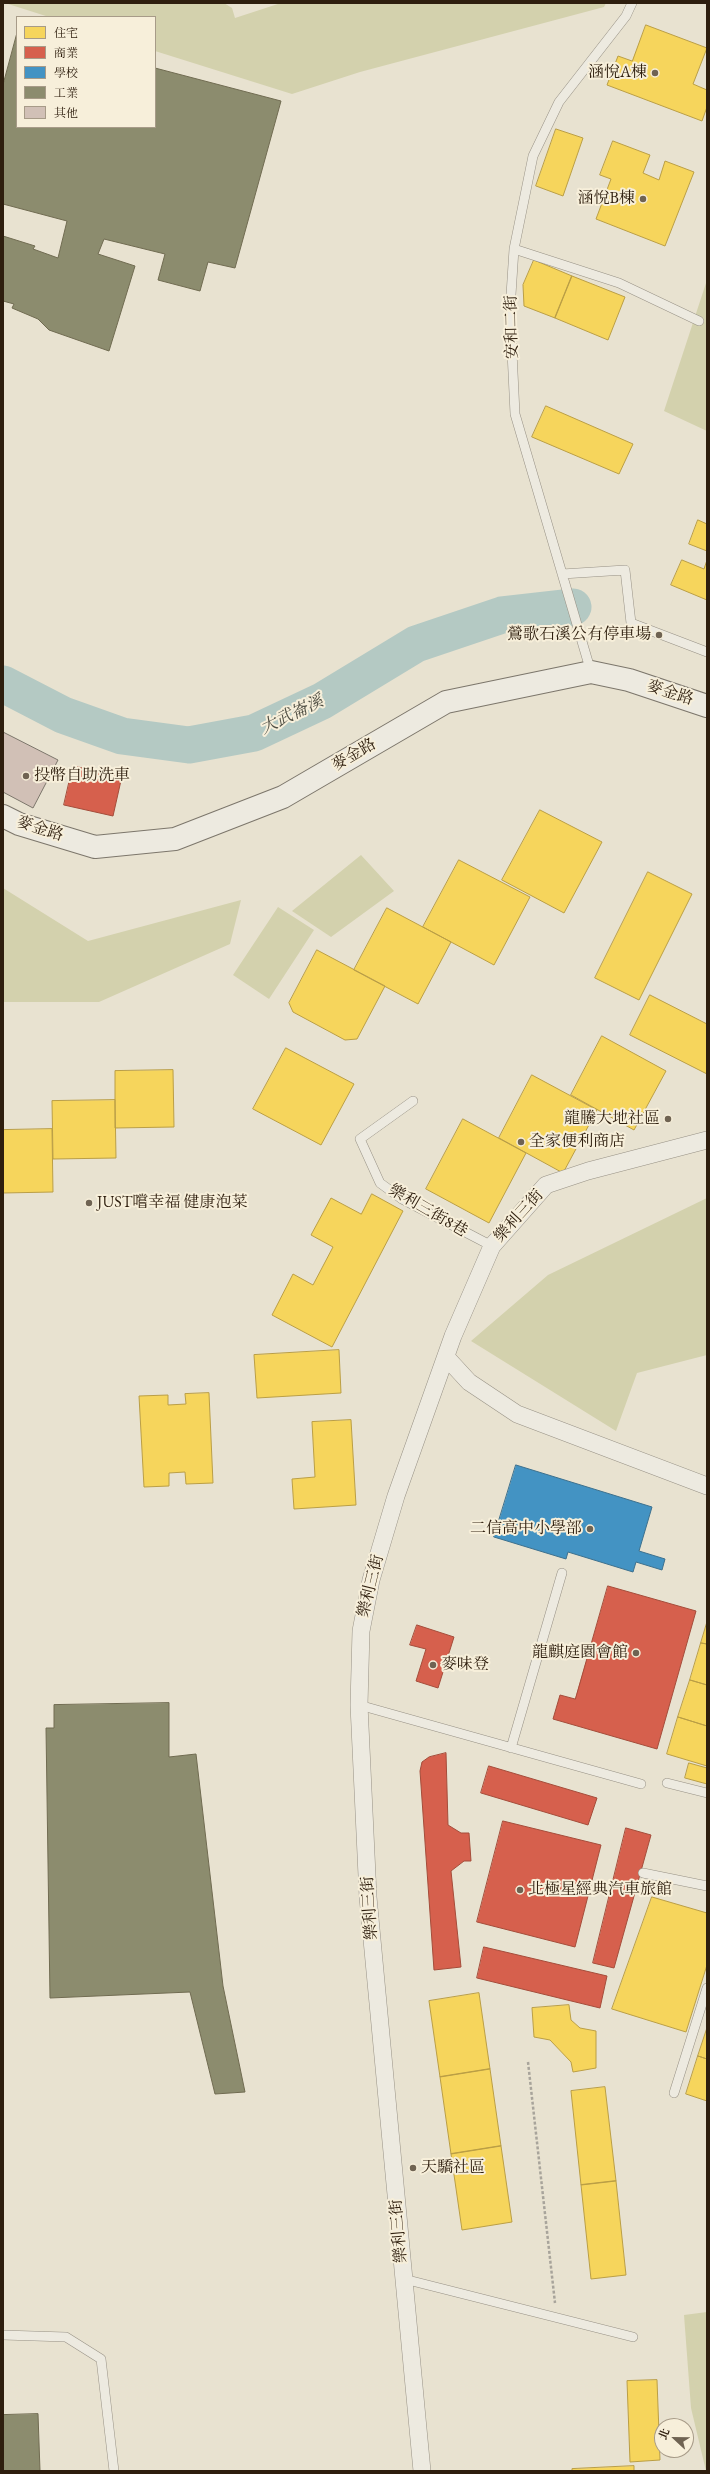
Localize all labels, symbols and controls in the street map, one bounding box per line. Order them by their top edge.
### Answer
legend [16,16,156,128]
text: 住宅 [54,25,78,41]
text: 商業 [54,45,78,61]
place label: 涵悅A棟 [588,63,647,83]
text: 學校 [54,65,78,81]
marker: 涵悅A棟 [650,68,660,78]
text: 工業 [54,85,78,101]
text: 其他 [54,105,78,121]
place label: 涵悅B棟 [578,189,635,209]
marker: 涵悅B棟 [638,194,648,204]
street label: 安和二街 [502,295,522,359]
place label: 鶯歌石溪公有停車場 [507,625,651,645]
marker: 鶯歌石溪公有停車場 [654,630,664,640]
street label: 麥金路 [644,676,696,710]
water label: 大武崙溪 [257,691,327,739]
street label: 麥金路 [328,735,380,775]
place label: 投幣自助洗車 [34,766,130,786]
marker: 投幣自助洗車 [21,771,31,781]
street label: 麥金路 [14,812,66,846]
place label: 龍騰大地社區 [564,1109,660,1129]
marker: 龍騰大地社區 [663,1114,673,1124]
place label: 全家便利商店 [529,1132,625,1152]
marker: 全家便利商店 [516,1137,526,1147]
street label: 樂利三街8巷 [385,1181,471,1241]
street label: 樂利三街 [490,1186,548,1246]
place label: JUST嚐幸福 健康泡菜 [97,1193,248,1213]
marker: JUST嚐幸福 健康泡菜 [84,1198,94,1208]
place label: 二信高中小學部 [470,1519,582,1539]
marker: 二信高中小學部 [585,1524,595,1534]
street label: 樂利三街 [354,1553,388,1619]
place label: 龍麒庭園會館 [532,1643,628,1663]
marker: 龍麒庭園會館 [631,1648,641,1658]
place label: 麥味登 [441,1655,489,1675]
marker: 麥味登 [428,1660,438,1670]
street label: 樂利三街 [358,1875,382,1941]
place label: 北極星經典汽車旅館 [528,1880,672,1900]
marker: 北極星經典汽車旅館 [515,1885,525,1895]
place label: 天驕社區 [421,2158,485,2178]
marker: 天驕社區 [408,2163,418,2173]
street label: 樂利三街 [387,2198,411,2264]
north arrow [654,2418,694,2458]
text: 北 [655,2426,672,2442]

